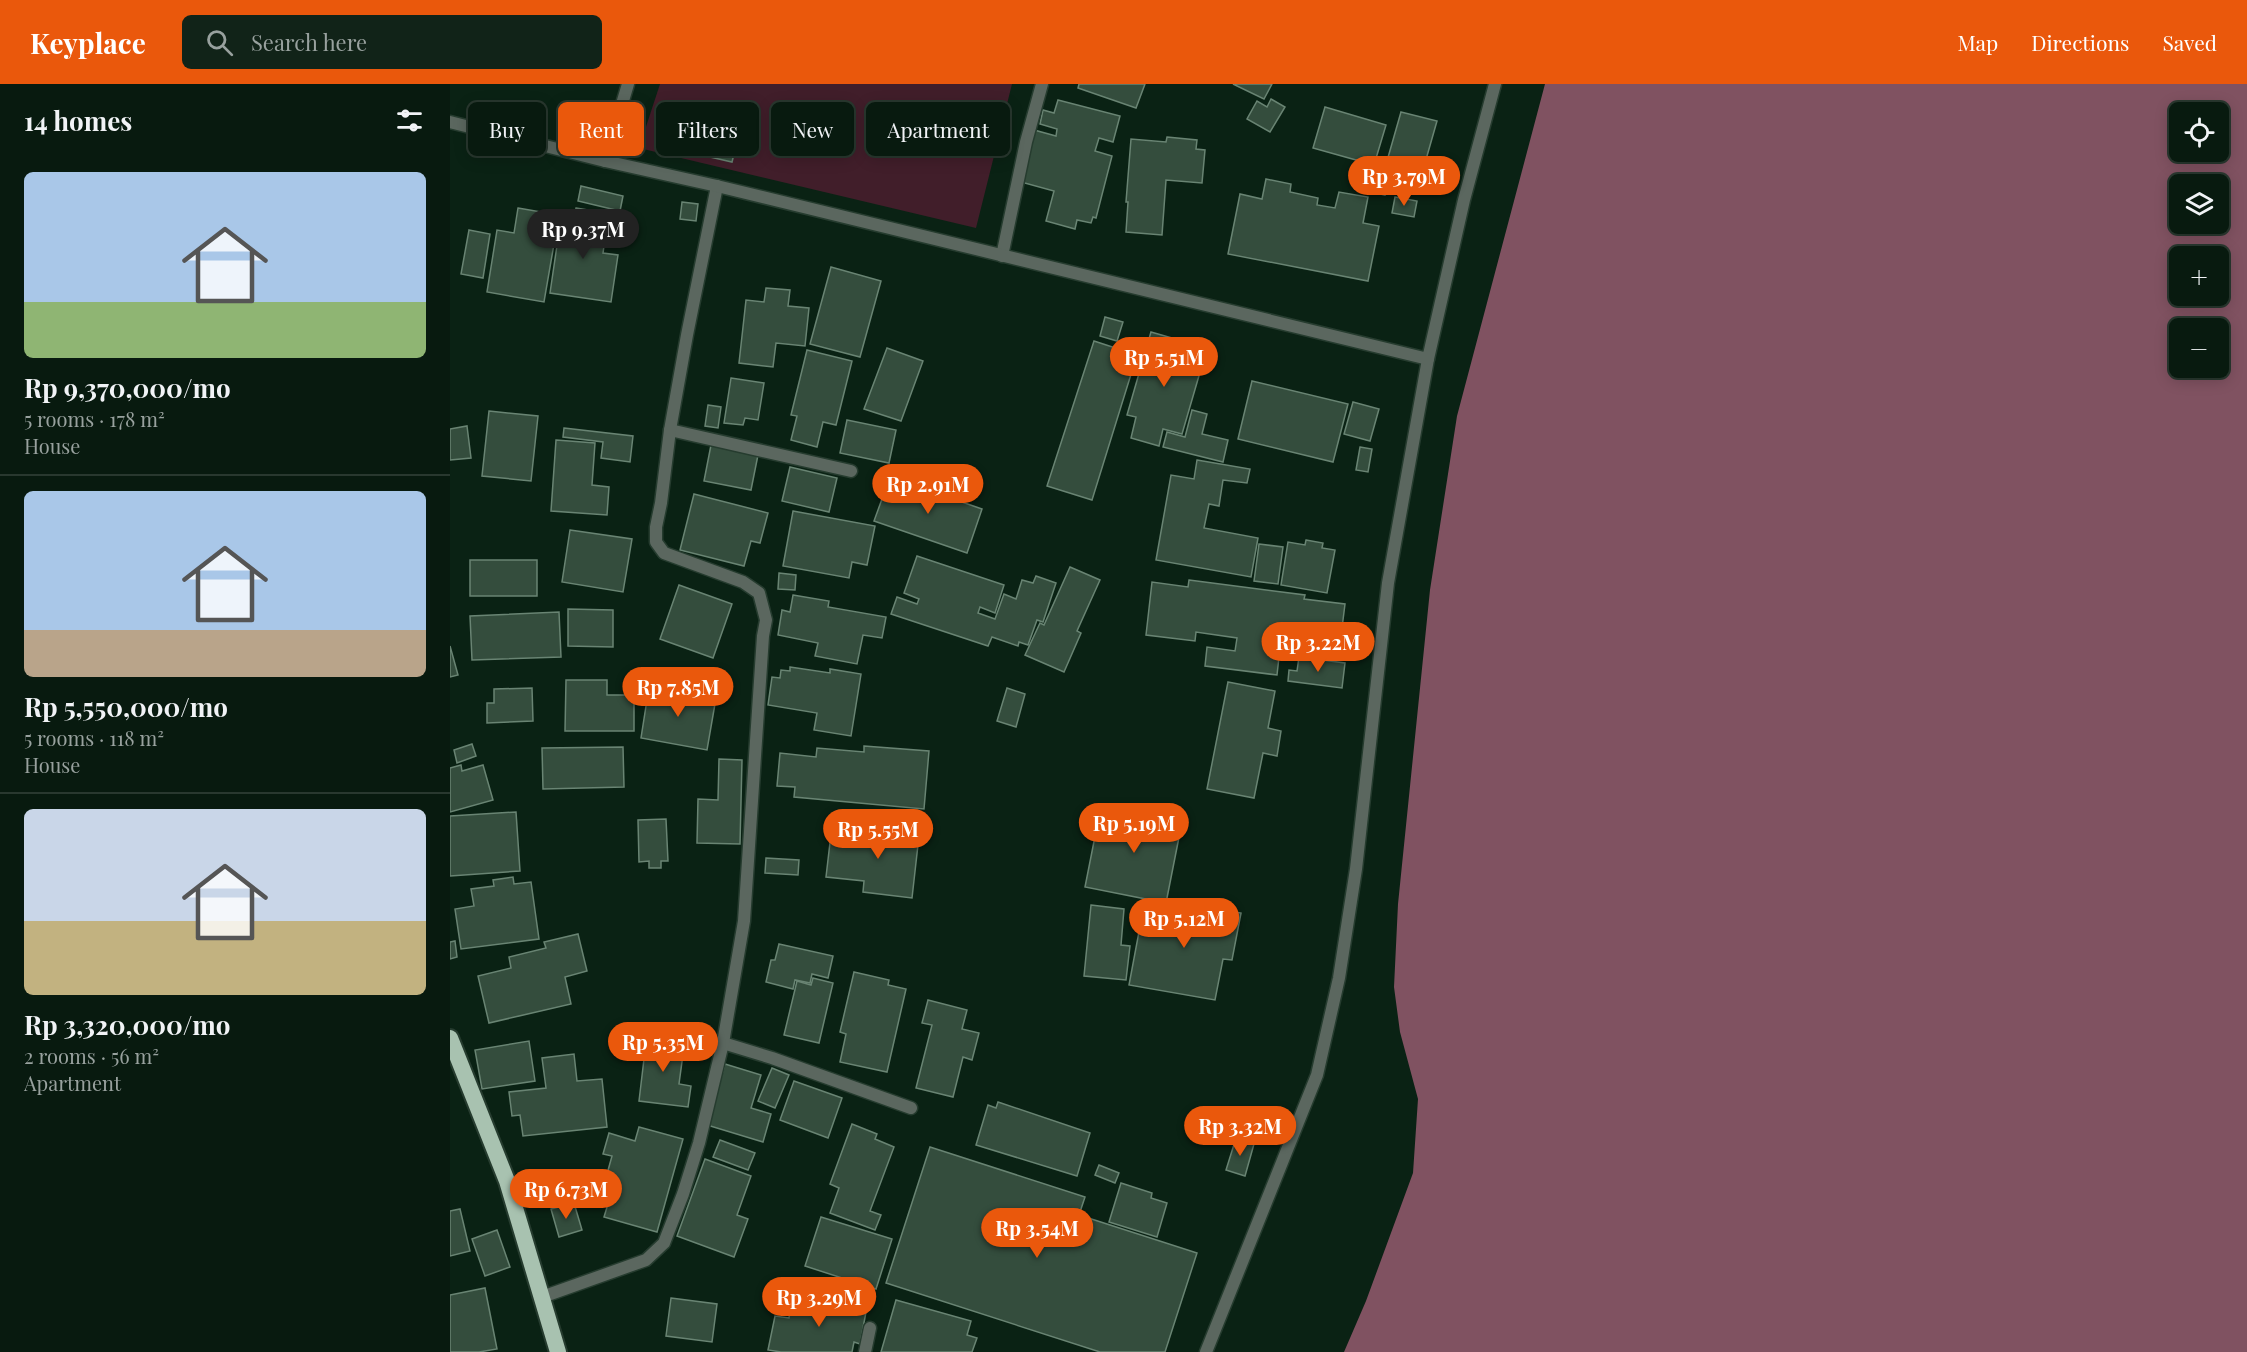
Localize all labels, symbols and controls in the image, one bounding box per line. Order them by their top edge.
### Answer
search box [182,15,602,69]
text: Keyplace [30,24,146,61]
icon: search [203,26,236,59]
text: Search here [251,27,367,57]
text: Map [1957,28,1998,56]
text: Directions [2031,28,2129,56]
text: Saved [2162,28,2217,56]
chip: Buy [468,102,546,156]
chip: Rent [558,102,644,156]
chip: Filters [656,102,759,156]
chip: New [771,102,854,156]
chip: Apartment [866,102,1010,156]
map controls [2169,102,2229,378]
button: locate [2169,102,2229,162]
text: 14 homes [24,103,132,138]
icon: filters [393,104,426,137]
pin: Rp 3.79M [1342,156,1466,207]
text: Rp 3.79M [1362,162,1446,189]
button: layers [2169,174,2229,234]
pin: Rp 9.37M [521,209,645,260]
icon: home [171,211,279,319]
text: Rp 9.37M [541,215,625,242]
button: + [2169,246,2229,306]
button: − [2169,318,2229,378]
pin: Rp 5.51M [1102,337,1226,388]
text: Rp 5.51M [1124,343,1204,370]
text: Rp 9,370,000/mo [24,370,231,405]
text: 5 rooms · 178 m² [24,405,165,432]
text: House [24,432,80,459]
pin: Rp 2.91M [866,464,990,515]
text: Rp 2.91M [886,470,970,497]
icon: home [171,530,279,638]
pin: Rp 3.22M [1256,622,1380,673]
text: Rp 3.22M [1276,628,1360,655]
pin: Rp 7.85M [616,667,740,718]
text: Rp 7.85M [636,673,720,700]
text: Rp 5,550,000/mo [24,689,228,724]
text: 5 rooms · 118 m² [24,724,164,751]
text: House [24,751,80,778]
pin: Rp 5.19M [1072,803,1196,854]
pin: Rp 5.55M [816,809,940,860]
text: Rp 5.19M [1093,809,1175,836]
text: Rp 5.55M [837,815,919,842]
icon: home [171,848,279,956]
pin: Rp 5.12M [1122,898,1246,949]
text: Rp 5.12M [1143,904,1225,931]
text: Rp 3,320,000/mo [24,1007,231,1042]
pin: Rp 5.35M [601,1022,725,1073]
text: Rp 5.35M [622,1028,704,1055]
text: 2 rooms · 56 m² [24,1042,159,1069]
text: Apartment [24,1069,121,1096]
pin: Rp 3.32M [1178,1106,1302,1157]
text: Rp 3.32M [1198,1112,1282,1139]
pin: Rp 6.73M [504,1169,628,1220]
text: Rp 6.73M [524,1175,608,1202]
pin: Rp 3.54M [975,1208,1099,1259]
text: Rp 3.54M [995,1214,1079,1241]
pin: Rp 3.29M [757,1277,881,1328]
text: Rp 3.29M [776,1283,862,1310]

